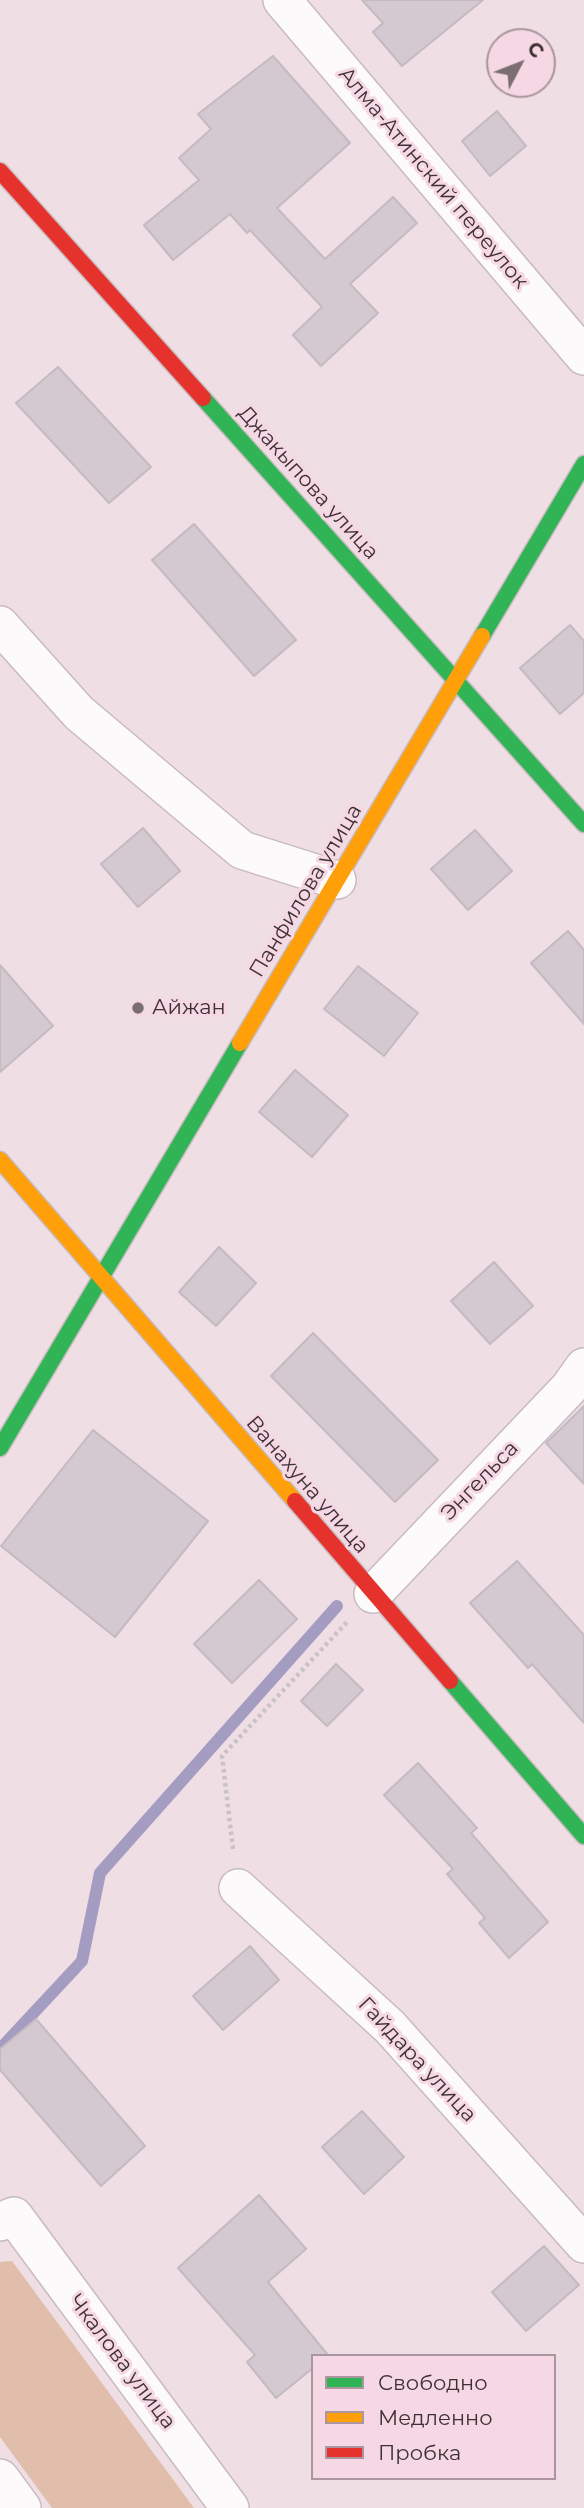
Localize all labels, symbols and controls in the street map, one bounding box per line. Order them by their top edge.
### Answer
north arrow [486,28,556,98]
text: С [522,37,549,63]
street label: Алма-Атинский переулок [333,62,533,294]
street label: Джакыпова улица [232,401,384,565]
street label: Панфилова улица [244,800,368,982]
place label: Айжан [152,995,226,1021]
marker: Айжан [130,1000,146,1016]
street label: Ванахуна улица [240,1411,374,1559]
street label: Энгельса [436,1436,524,1526]
street label: Гайдара улица [353,1992,481,2128]
street label: Чкалова улица [63,2290,181,2434]
legend [311,2354,556,2480]
text: Свободно [378,2370,488,2395]
text: Медленно [378,2405,493,2430]
text: Пробка [378,2440,461,2465]

